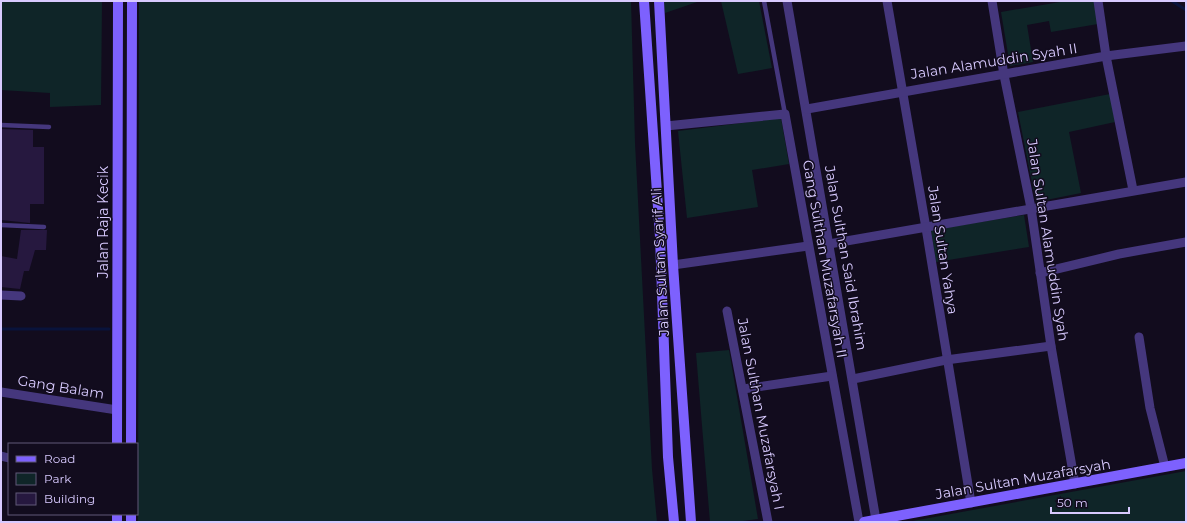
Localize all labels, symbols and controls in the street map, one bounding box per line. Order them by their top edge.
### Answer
street label: Jalan Alamuddin Syah II [908,39,1079,83]
street label: Jalan Sultan Alamuddin Syah [1023,136,1073,343]
street label: Gang Sulthan Muzafarsyah II [799,159,851,359]
street label: Jalan Sulthan Said Ibrahim [821,163,871,352]
street label: Jalan Raja Kecik [94,165,112,279]
street label: Jalan Sultan Yahya [924,183,962,316]
street label: Jalan Sultan Syarif Ali [647,187,673,338]
street label: Jalan Sulthan Muzafarsyah I [733,316,788,511]
street label: Gang Balam [16,371,106,403]
legend [8,443,138,515]
text: Road [44,451,75,466]
street label: Jalan Sultan Muzafarsyah [933,455,1112,503]
text: Park [44,471,72,486]
scale bar [1051,489,1129,515]
text: Building [44,491,95,506]
text: 50 m [1057,495,1088,510]

